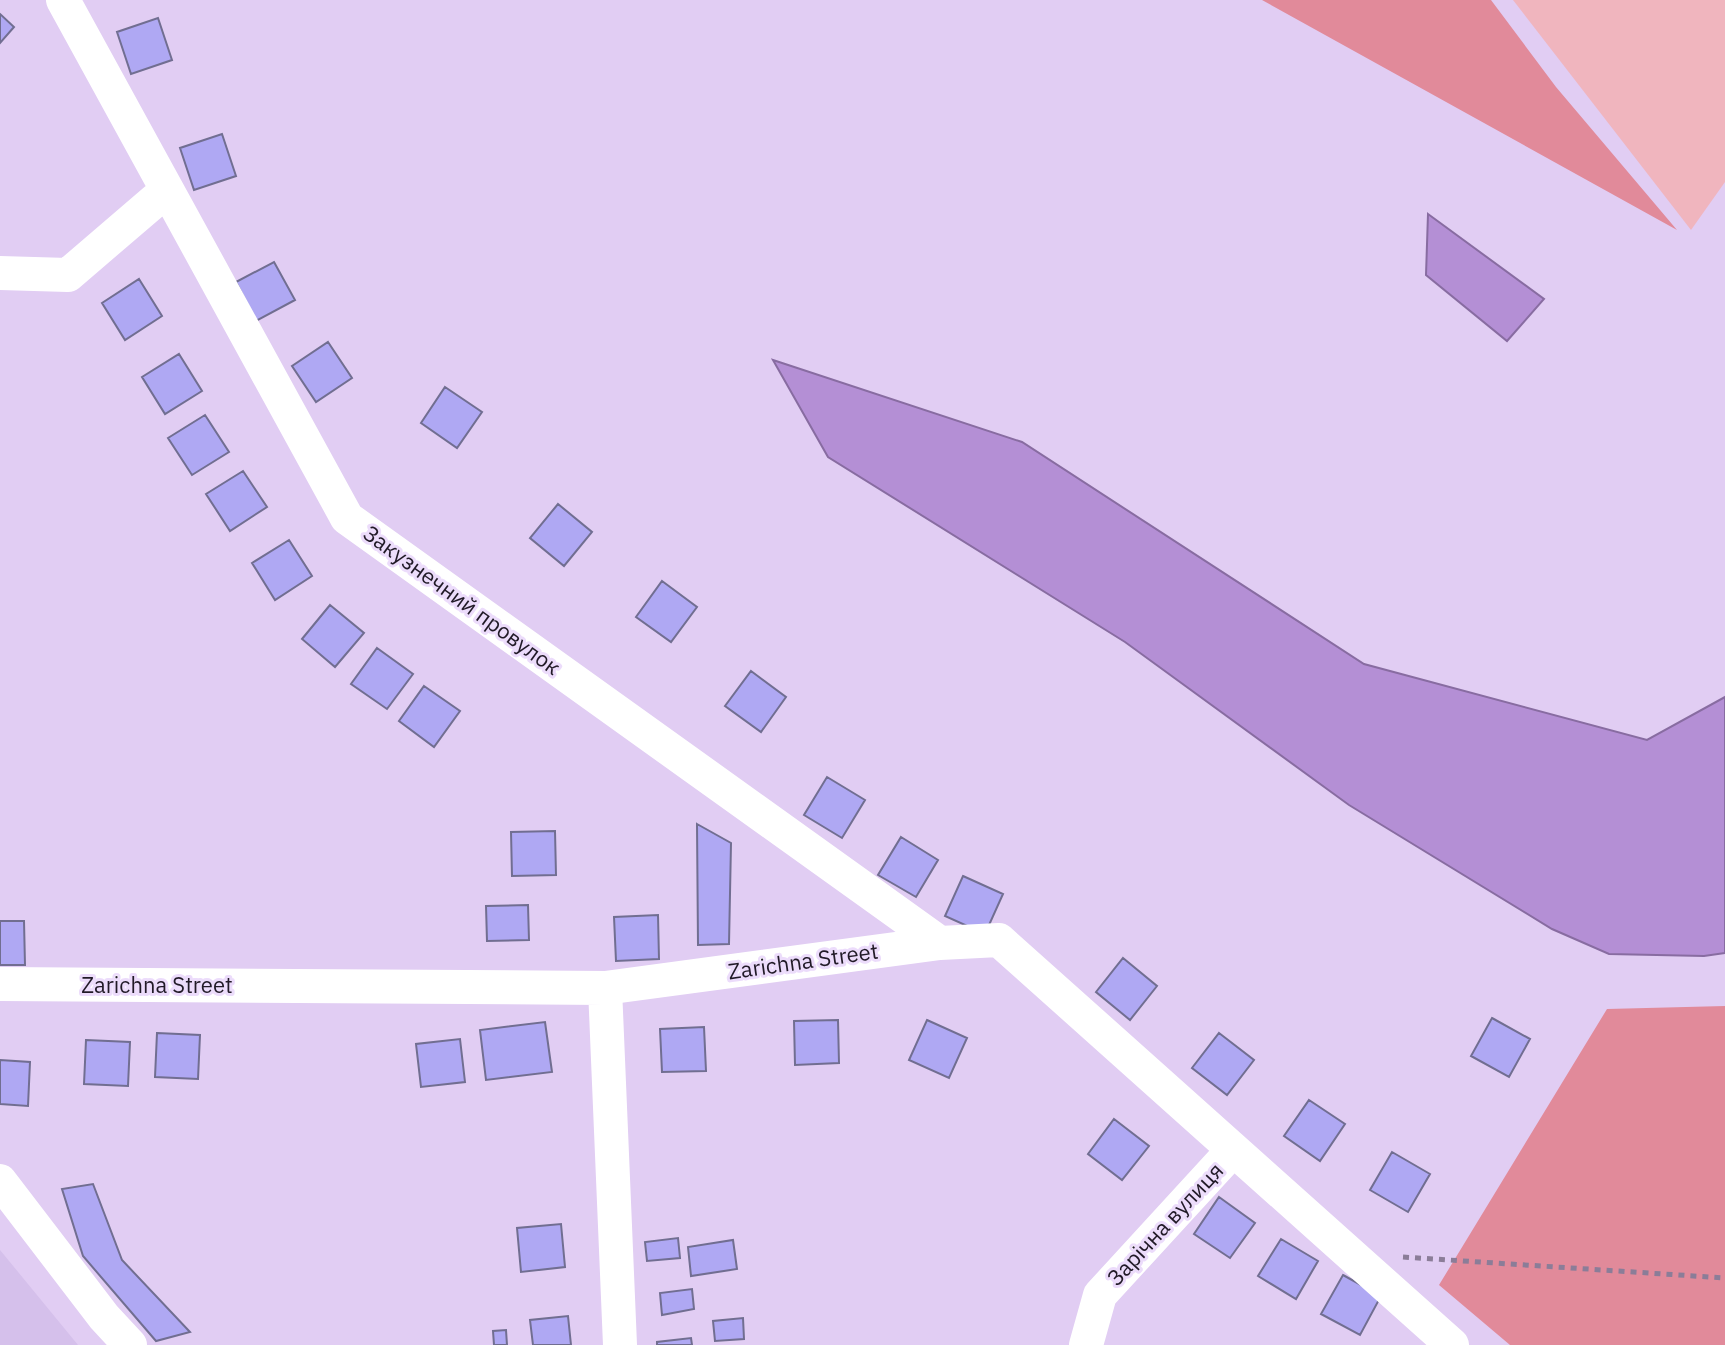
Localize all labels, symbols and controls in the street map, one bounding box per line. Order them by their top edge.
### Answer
street label: Закузнечний провулок [358,518,567,681]
street label: Zarichna Street [726,936,880,985]
street label: Zarichna Street [81,970,233,999]
street label: Зарічна вулиця [1100,1156,1229,1291]

